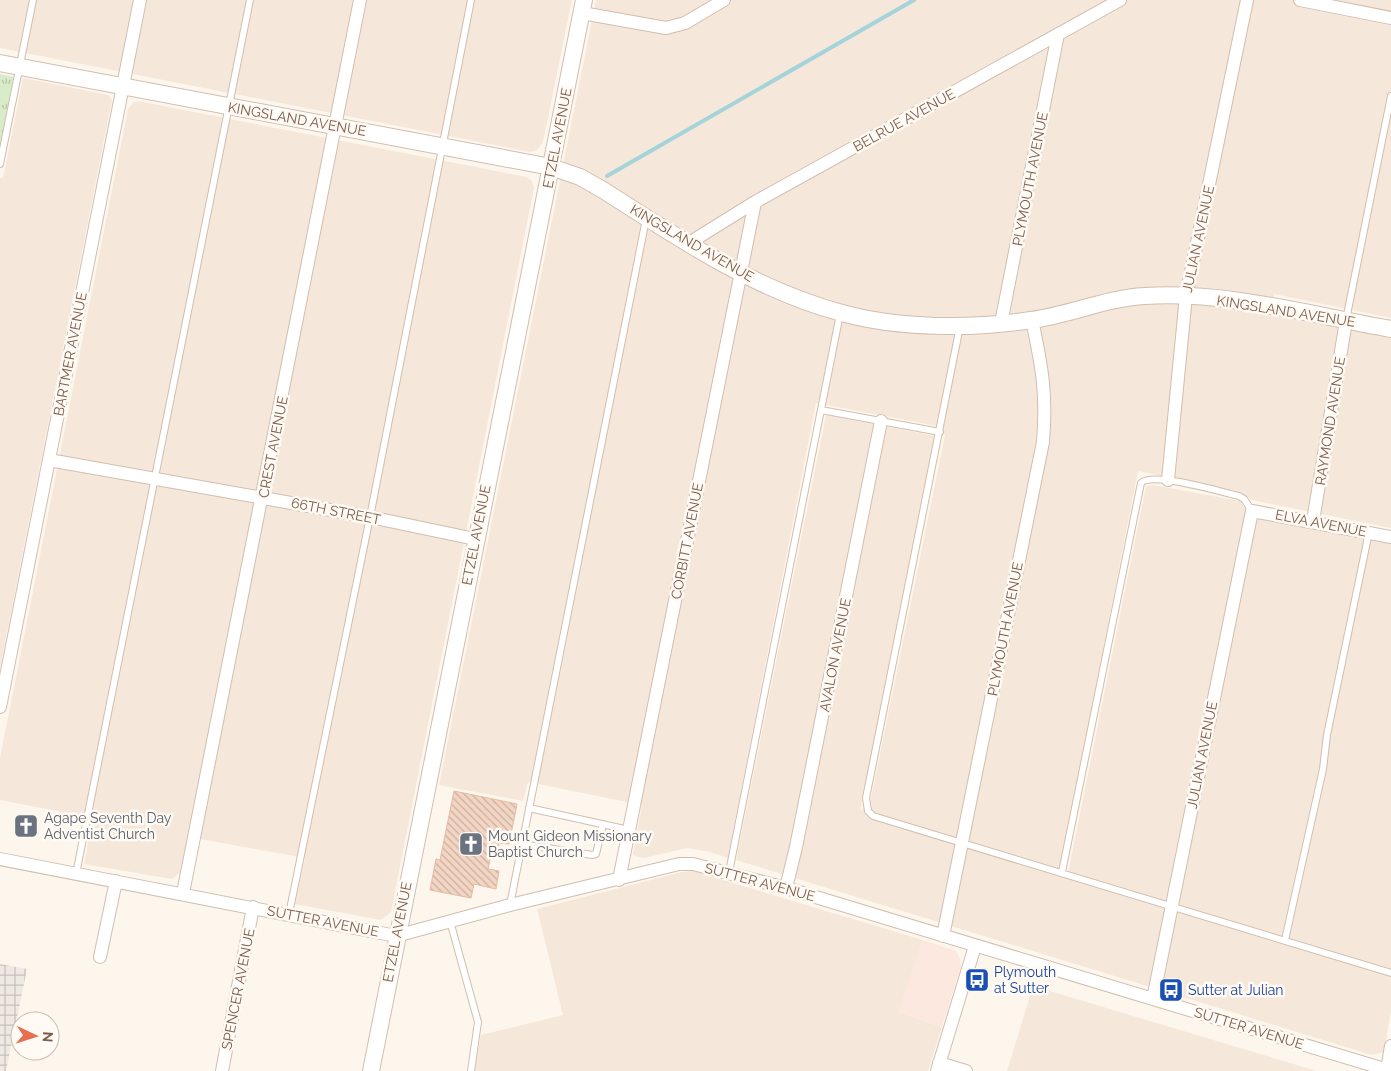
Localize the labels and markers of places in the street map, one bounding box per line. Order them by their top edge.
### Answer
place label: Agape Seventh Day Adventist Church [44,810,172,842]
church icon: Agape Seventh Day Adventist Church [13,813,39,839]
place label: Mount Gideon Missionary Baptist Church [488,828,652,860]
church icon: Mount Gideon Missionary Baptist Church [458,831,484,857]
place label: Plymouth at Sutter [994,964,1056,996]
bus stop icon: Plymouth at Sutter [964,967,990,993]
bus stop icon: Sutter at Julian [1158,977,1184,1003]
place label: Sutter at Julian [1188,982,1284,998]

